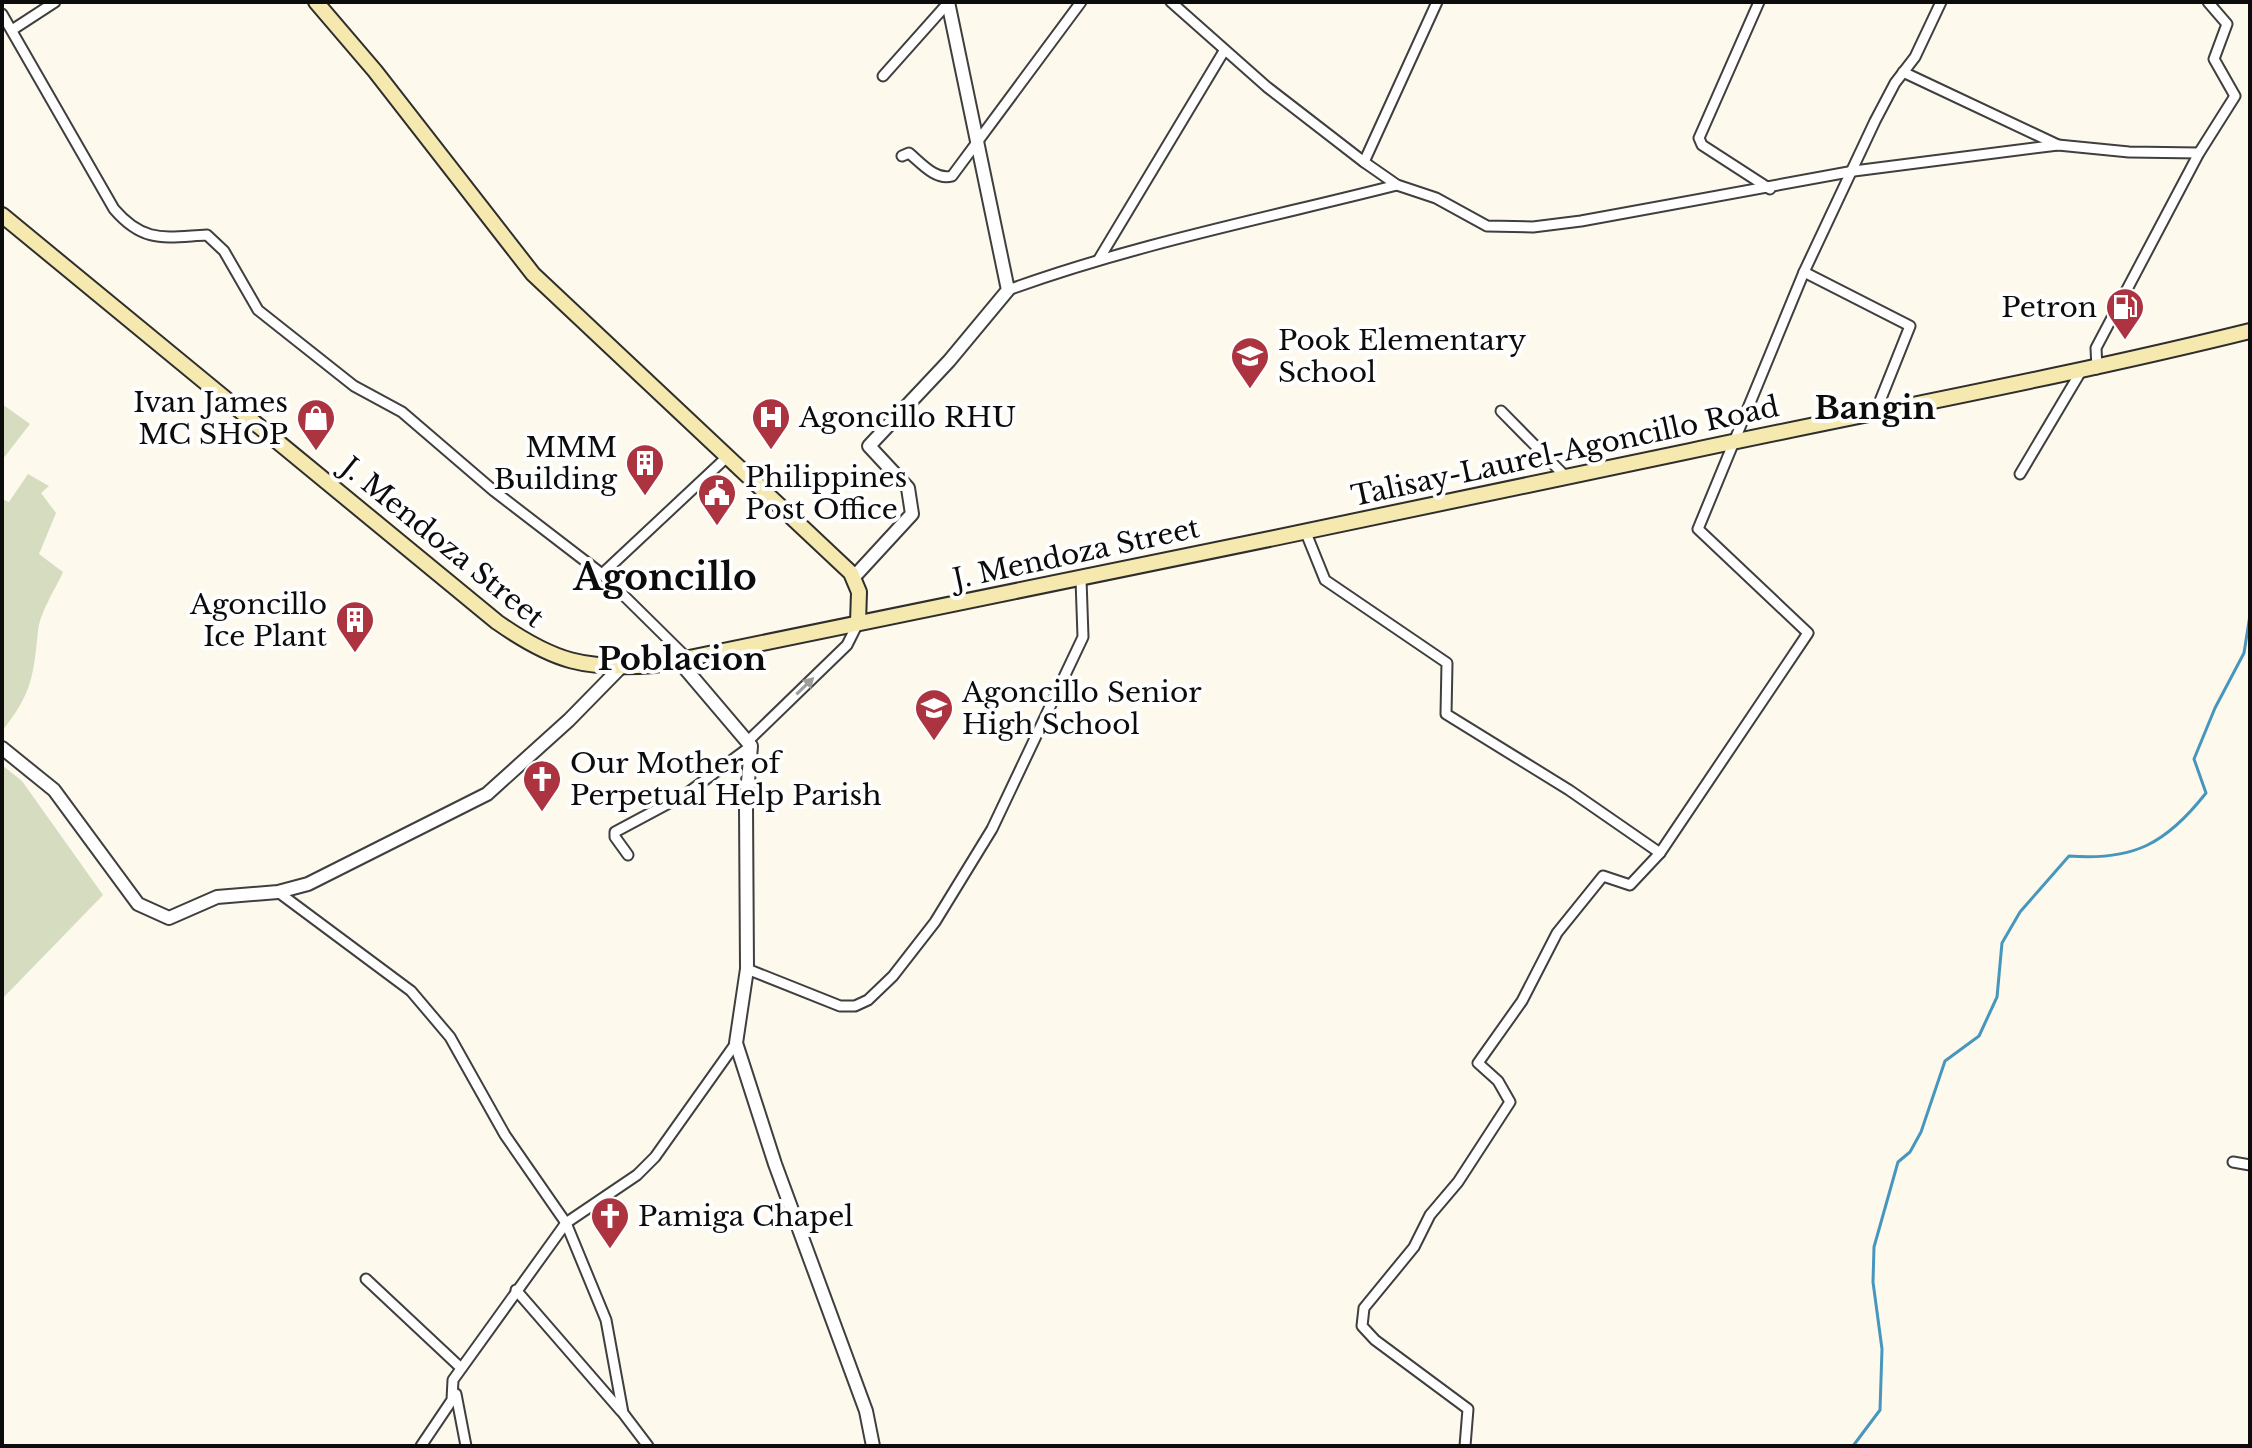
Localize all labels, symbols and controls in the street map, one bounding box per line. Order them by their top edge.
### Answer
fuel station icon: Petron [2104,286,2146,341]
place label: Petron [2001,290,2097,325]
place label: Pook Elementary School [1278,323,1526,390]
school or university icon: Pook Elementary School [1229,335,1271,390]
place label: Ivan James MC SHOP [133,385,288,452]
district label: Bangin [1814,388,1936,428]
street label: Talisay-Laurel-Agoncillo Road [1348,389,1782,514]
hospital icon: Agoncillo RHU [750,396,792,451]
shop icon: Ivan James MC SHOP [295,397,337,452]
place label: Agoncillo RHU [798,400,1016,435]
place label: MMM Building [494,430,618,497]
building icon: MMM Building [624,442,666,497]
street label: J. Mendoza Street [331,447,552,635]
place label: Philippines Post Office [745,460,907,527]
public building icon: Philippines Post Office [696,472,738,527]
street label: J. Mendoza Street [946,510,1203,598]
district label: Agoncillo [572,555,757,600]
place label: Agoncillo Ice Plant [189,587,327,654]
building icon: Agoncillo Ice Plant [334,599,376,654]
district label: Poblacion [598,639,766,679]
place label: Agoncillo Senior High School [961,675,1202,742]
one-way arrow [795,677,814,696]
school or university icon: Agoncillo Senior High School [913,687,955,742]
place label: Our Mother of Perpetual Help Parish [570,746,882,813]
church icon: Our Mother of Perpetual Help Parish [521,758,563,813]
church icon: Pamiga Chapel [589,1195,631,1250]
place label: Pamiga Chapel [638,1199,853,1234]

